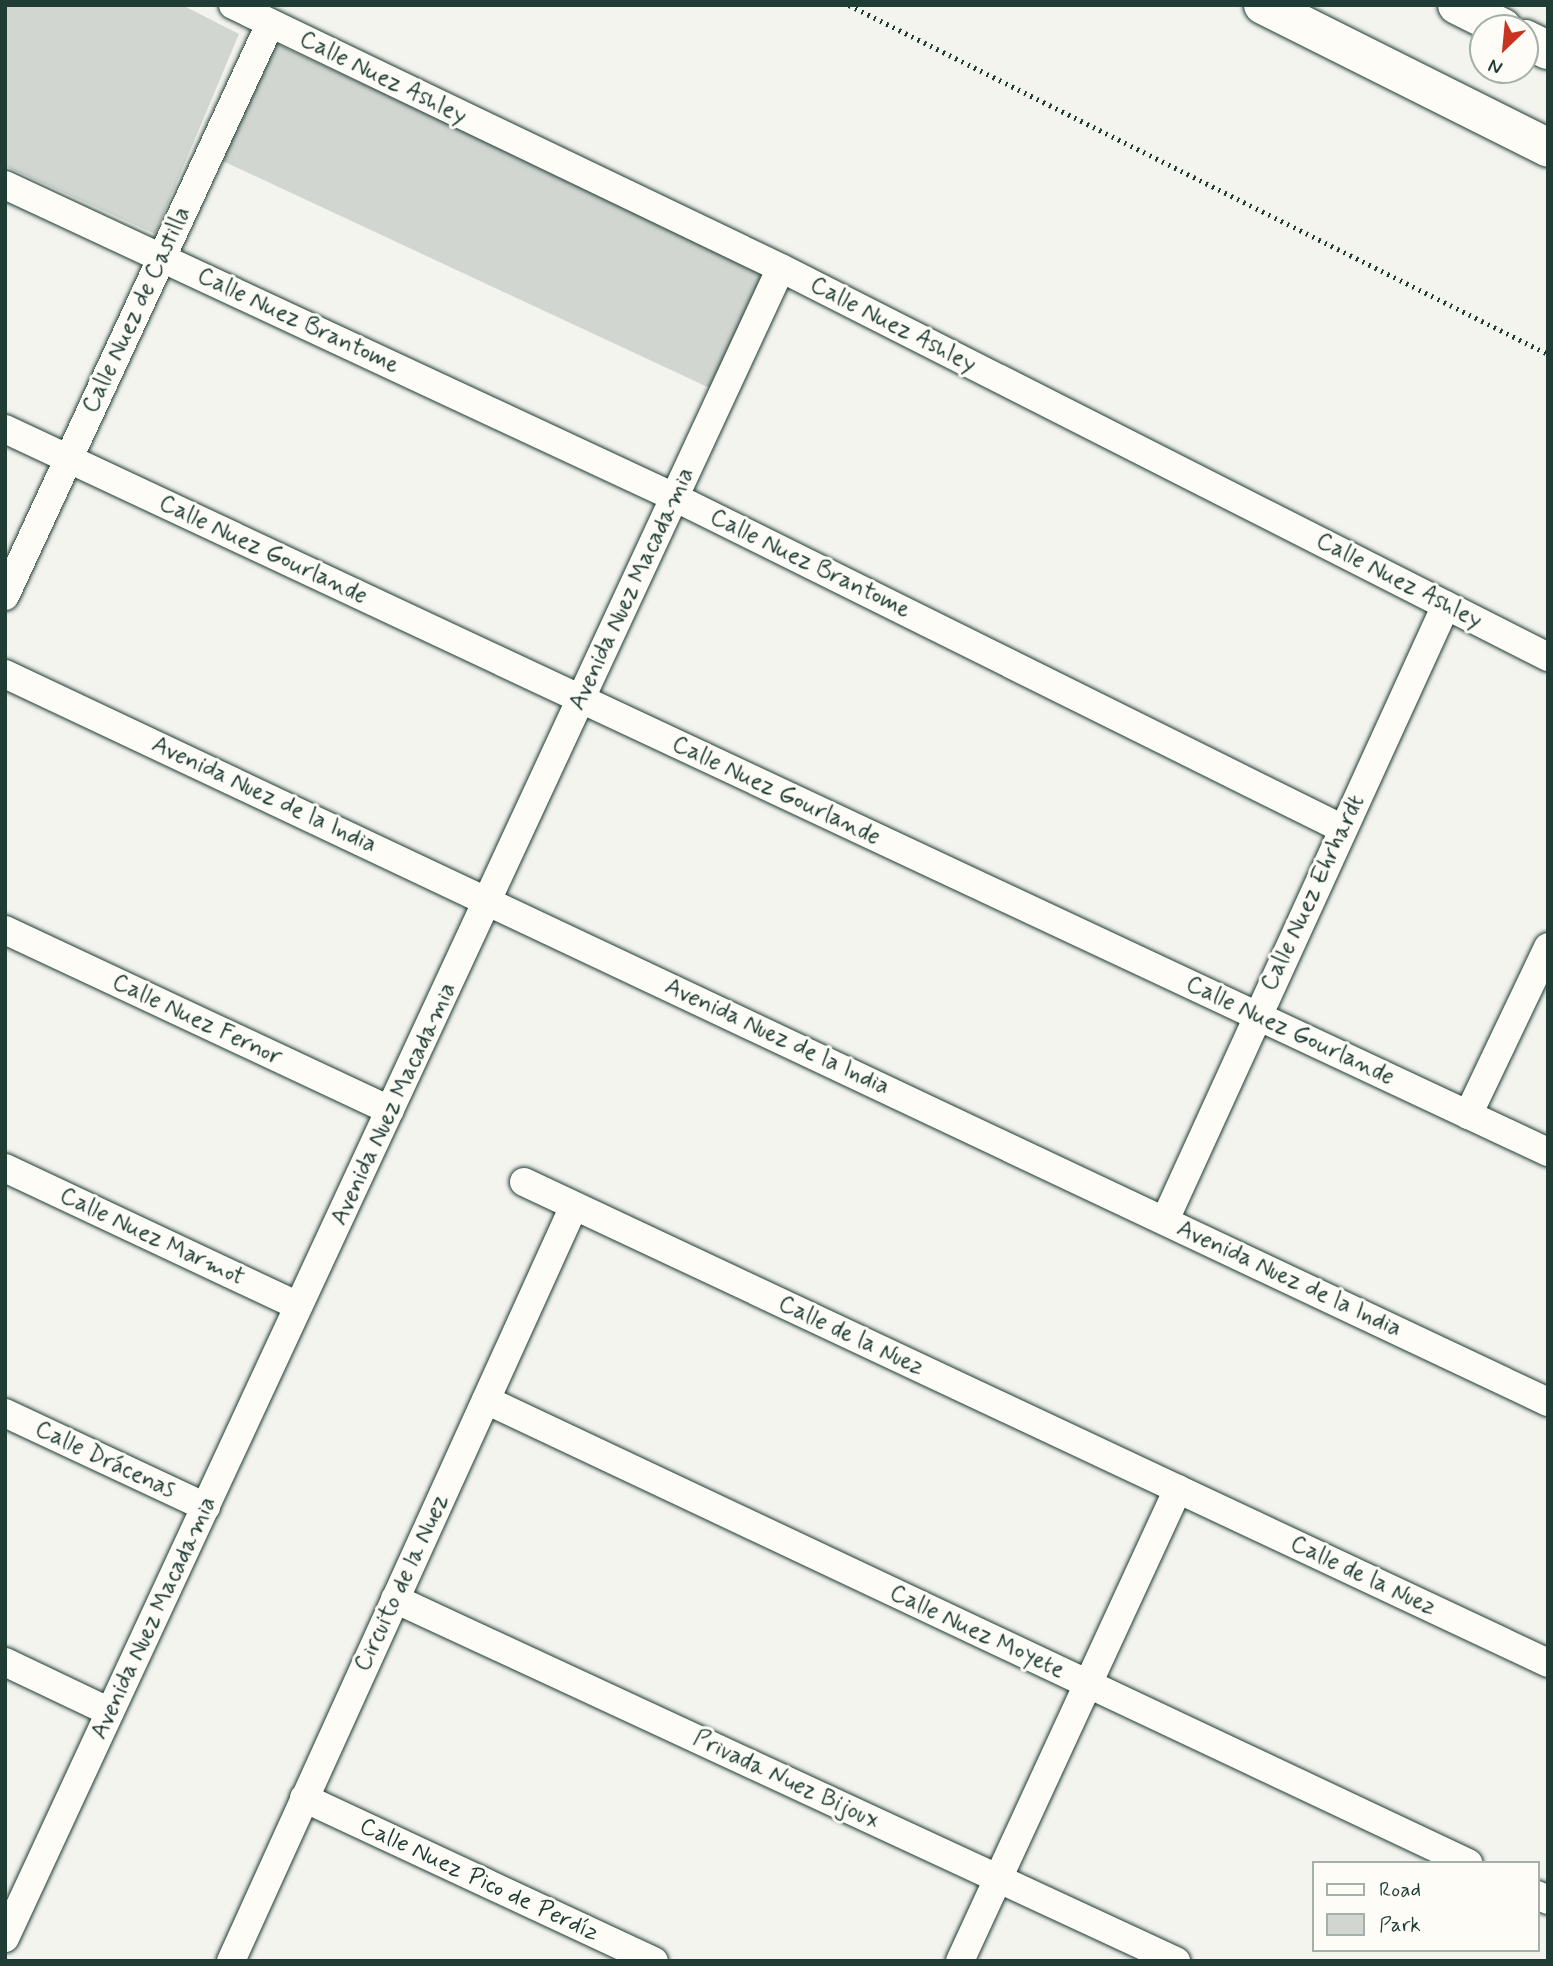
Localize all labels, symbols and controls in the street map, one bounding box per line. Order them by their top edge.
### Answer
north arrow [1469,14,1539,84]
street label: Calle Nuez Ashley [295,25,471,131]
text: N [1484,53,1507,81]
street label: Calle Nuez de Castilla [78,204,196,416]
street label: Calle Nuez Brantome [189,260,407,382]
street label: Calle Nuez Ashley [806,271,980,379]
street label: Avenida Nuez Macadamia [563,464,701,714]
street label: Calle Nuez Gourlande [159,491,367,609]
street label: Calle Nuez Brantome [701,501,919,627]
street label: Calle Nuez Ashley [1312,527,1486,635]
street label: Avenida Nuez de la India [142,728,386,862]
street label: Calle Nuez Gourlande [672,732,880,850]
street label: Calle Nuez Ehrhardt [1256,793,1370,993]
street label: Calle Nuez Fernor [106,967,288,1073]
street label: Avenida Nuez de la India [655,970,899,1104]
street label: Calle Nuez Gourlande [1186,972,1394,1090]
street label: Avenida Nuez Macadamia [325,979,463,1229]
street label: Calle Nuez Marmot [52,1180,252,1294]
street label: Avenida Nuez de la India [1167,1212,1411,1346]
street label: Calle de la Nuez [771,1289,931,1383]
street label: Calle Drácenas [30,1415,180,1505]
street label: Circuito de la Nuez [349,1490,455,1676]
street label: Avenida Nuez Macadamia [85,1493,223,1743]
street label: Calle de la Nuez [1283,1529,1443,1623]
street label: Calle Nuez Moyete [884,1578,1070,1686]
street label: Privada Nuez Bijoux [686,1723,886,1837]
street label: Calle Nuez Pico de Perdíz [357,1813,601,1947]
legend [1312,1861,1539,1952]
text: Road [1379,1876,1421,1904]
text: Park [1379,1911,1421,1939]

